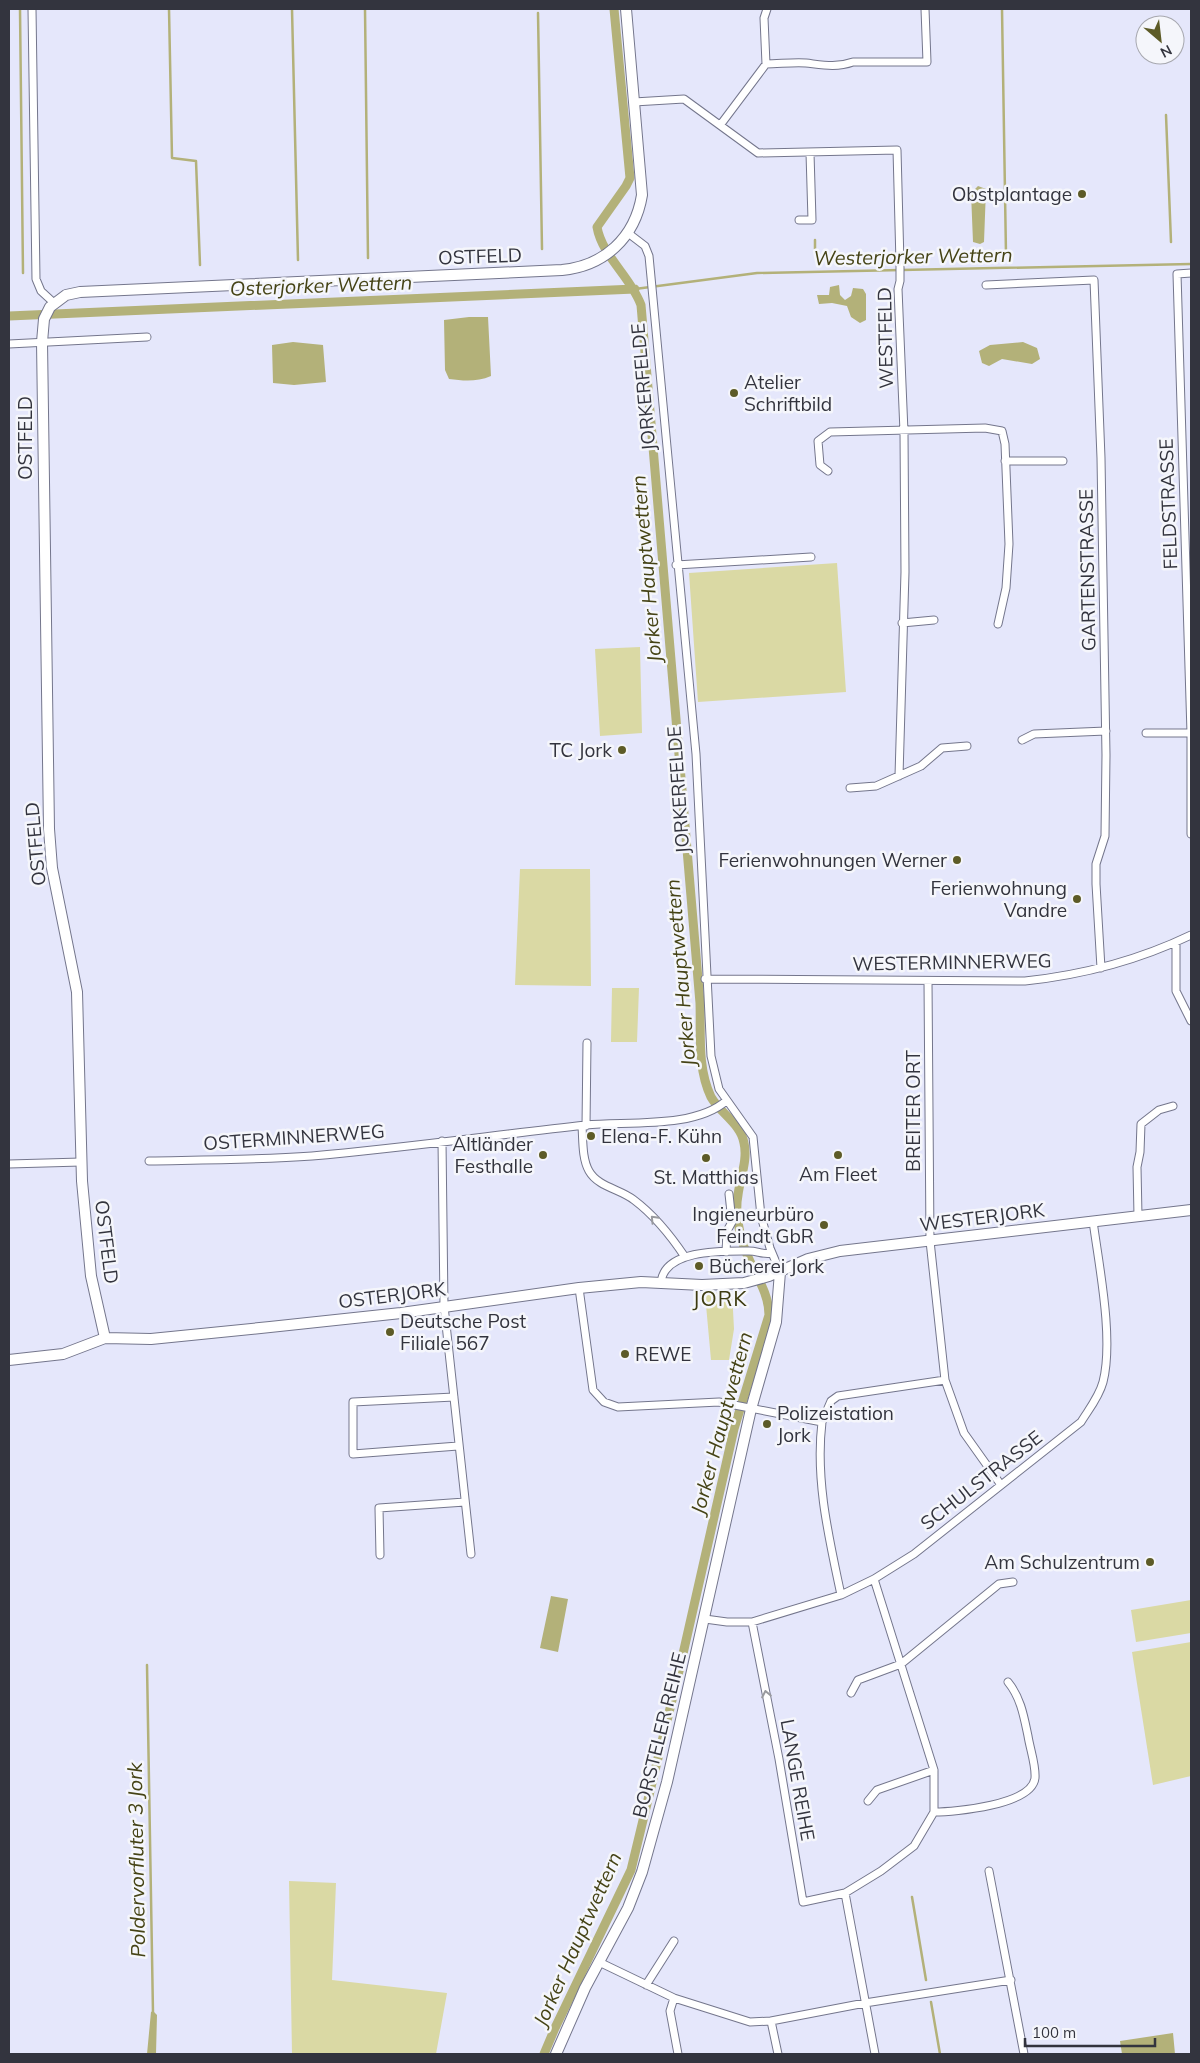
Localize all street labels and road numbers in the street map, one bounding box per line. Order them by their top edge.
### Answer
street label: OSTFELD [438,243,522,269]
street label: WESTFELD [872,287,898,389]
street label: JORKERFELDE [625,322,661,452]
street label: OSTFELD [13,396,37,480]
street label: FELDSTRASSE [1154,438,1182,570]
street label: GARTENSTRASSE [1074,489,1100,651]
street label: JORKERFELDE [662,725,694,855]
street label: OSTFELD [19,801,51,887]
street label: WESTERMINNERWEG [852,948,1052,976]
street label: BREITER ORT [901,1050,925,1172]
street label: OSTERMINNERWEG [202,1119,386,1155]
street label: WESTERJORK [918,1197,1047,1237]
street label: OSTFELD [90,1199,124,1285]
street label: OSTERJORK [337,1276,448,1314]
street label: SCHULSTRASSE [915,1425,1047,1535]
street label: BORSTELER REIHE [627,1650,691,1820]
street label: LANGE REIHE [775,1717,821,1843]

